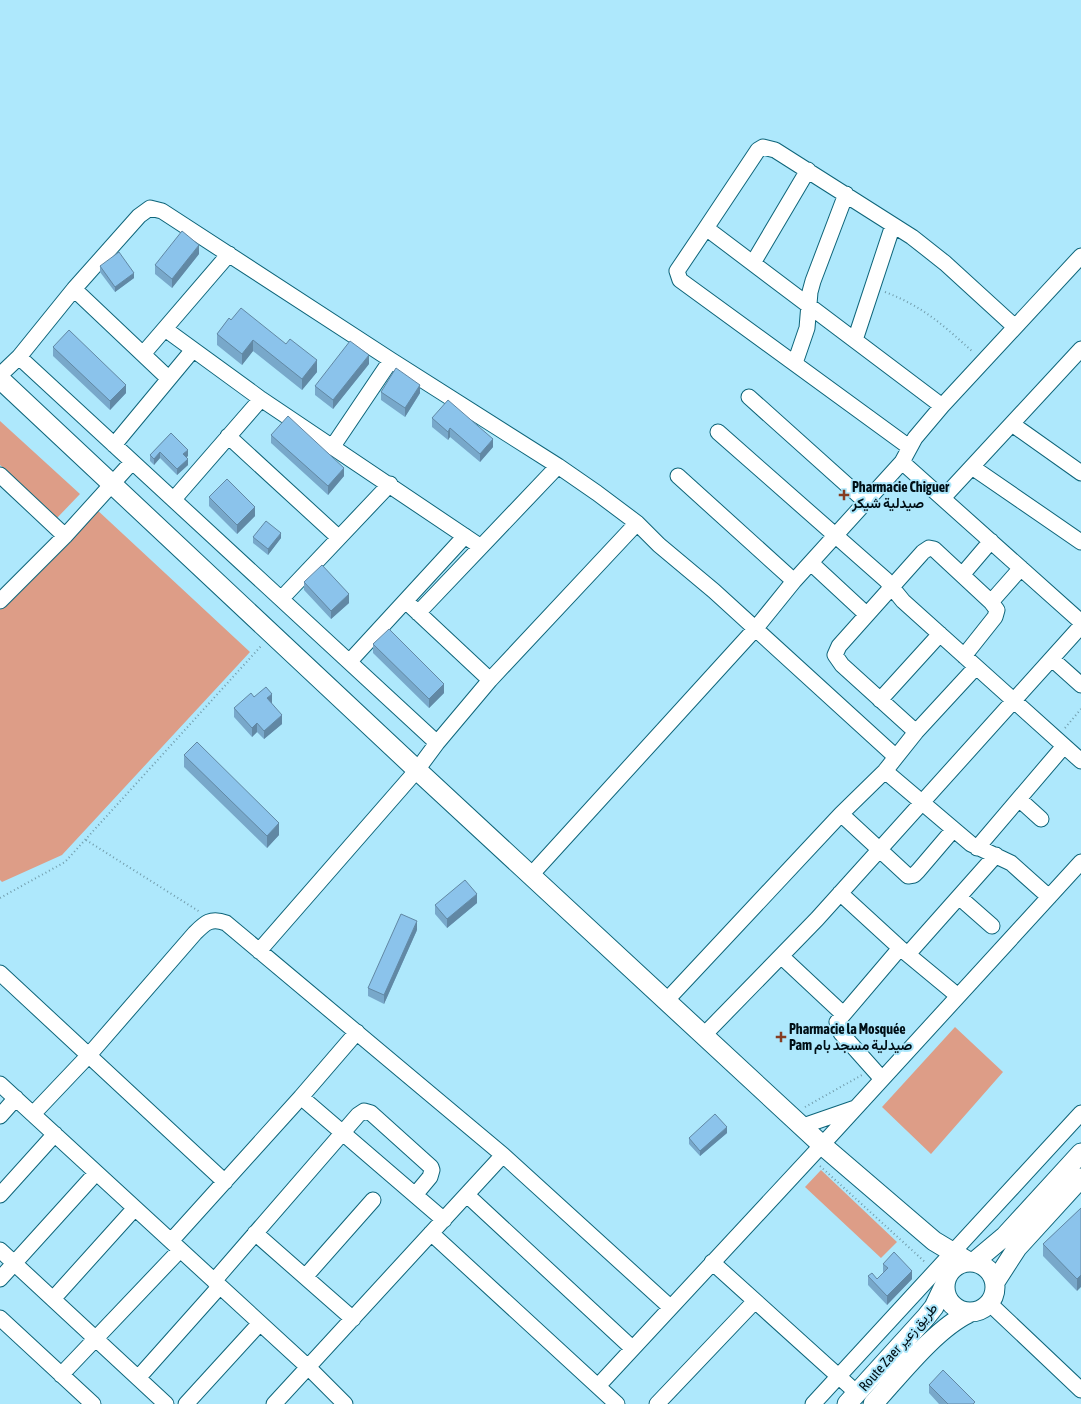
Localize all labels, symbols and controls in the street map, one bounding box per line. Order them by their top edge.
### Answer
place label: Pharmacie Chiguer صيدلية شيكر [851,479,950,512]
marker: Pharmacie Chiguer صيدلية شيكر [839,490,849,500]
place label: Pharmacie la Mosquée Pam صيدلية مسجد بام [789,1021,913,1054]
marker: Pharmacie la Mosquée Pam صيدلية مسجد بام [776,1032,786,1042]
street label: Route Zaer طريق زعير [855,1300,941,1395]

